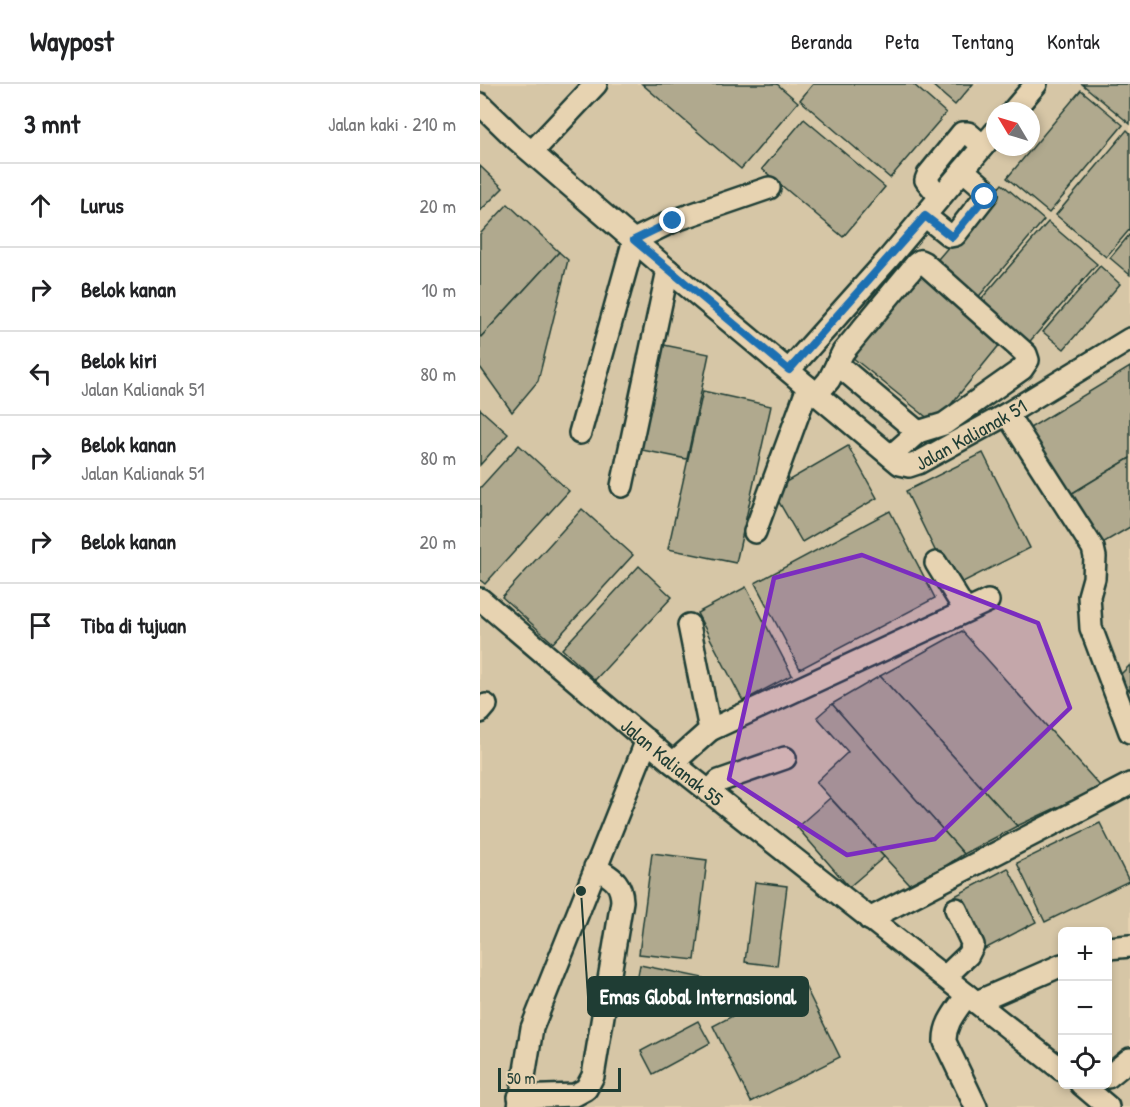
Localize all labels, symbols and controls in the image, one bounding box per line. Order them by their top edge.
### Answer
text: Waypost [30,22,114,60]
text: Beranda [791,27,852,56]
text: Peta [885,27,919,56]
text: Tentang [952,27,1014,56]
text: Kontak [1047,27,1100,56]
north arrow [986,102,1040,156]
text: 3 mnt [24,106,80,141]
text: Jalan kaki · 210 m [328,110,456,137]
route start [971,183,997,209]
icon: ahead [24,189,57,222]
text: Lurus [81,190,124,220]
text: 20 m [419,192,456,219]
route end [659,207,685,233]
icon: right [24,273,57,306]
text: Belok kanan [81,274,176,304]
text: 10 m [422,276,456,303]
text: Belok kiri [81,345,157,375]
icon: left [24,357,57,390]
text: 80 m [420,360,456,387]
text: Jalan Kalianak 51 [81,375,204,402]
street label: Jalan Kalianak 51 [910,392,1031,476]
text: Belok kanan [81,429,176,459]
icon: right [24,441,57,474]
text: 80 m [420,444,456,471]
text: Jalan Kalianak 51 [81,459,204,486]
icon: right [24,525,57,558]
text: Belok kanan [81,526,176,556]
text: 20 m [419,528,456,555]
icon: arrive [24,609,57,642]
text: Tiba di tujuan [81,610,186,640]
street label: Jalan Kalianak 55 [616,711,730,812]
map controls [1058,927,1112,1089]
button: + [1058,927,1112,981]
callout: Emas Global Internasional [588,977,808,1016]
button: − [1058,981,1112,1035]
text: Emas Global Internasional [600,982,797,1011]
button: locate [1058,1035,1112,1089]
scale bar [498,1065,621,1092]
text: 50 m [507,1067,536,1089]

